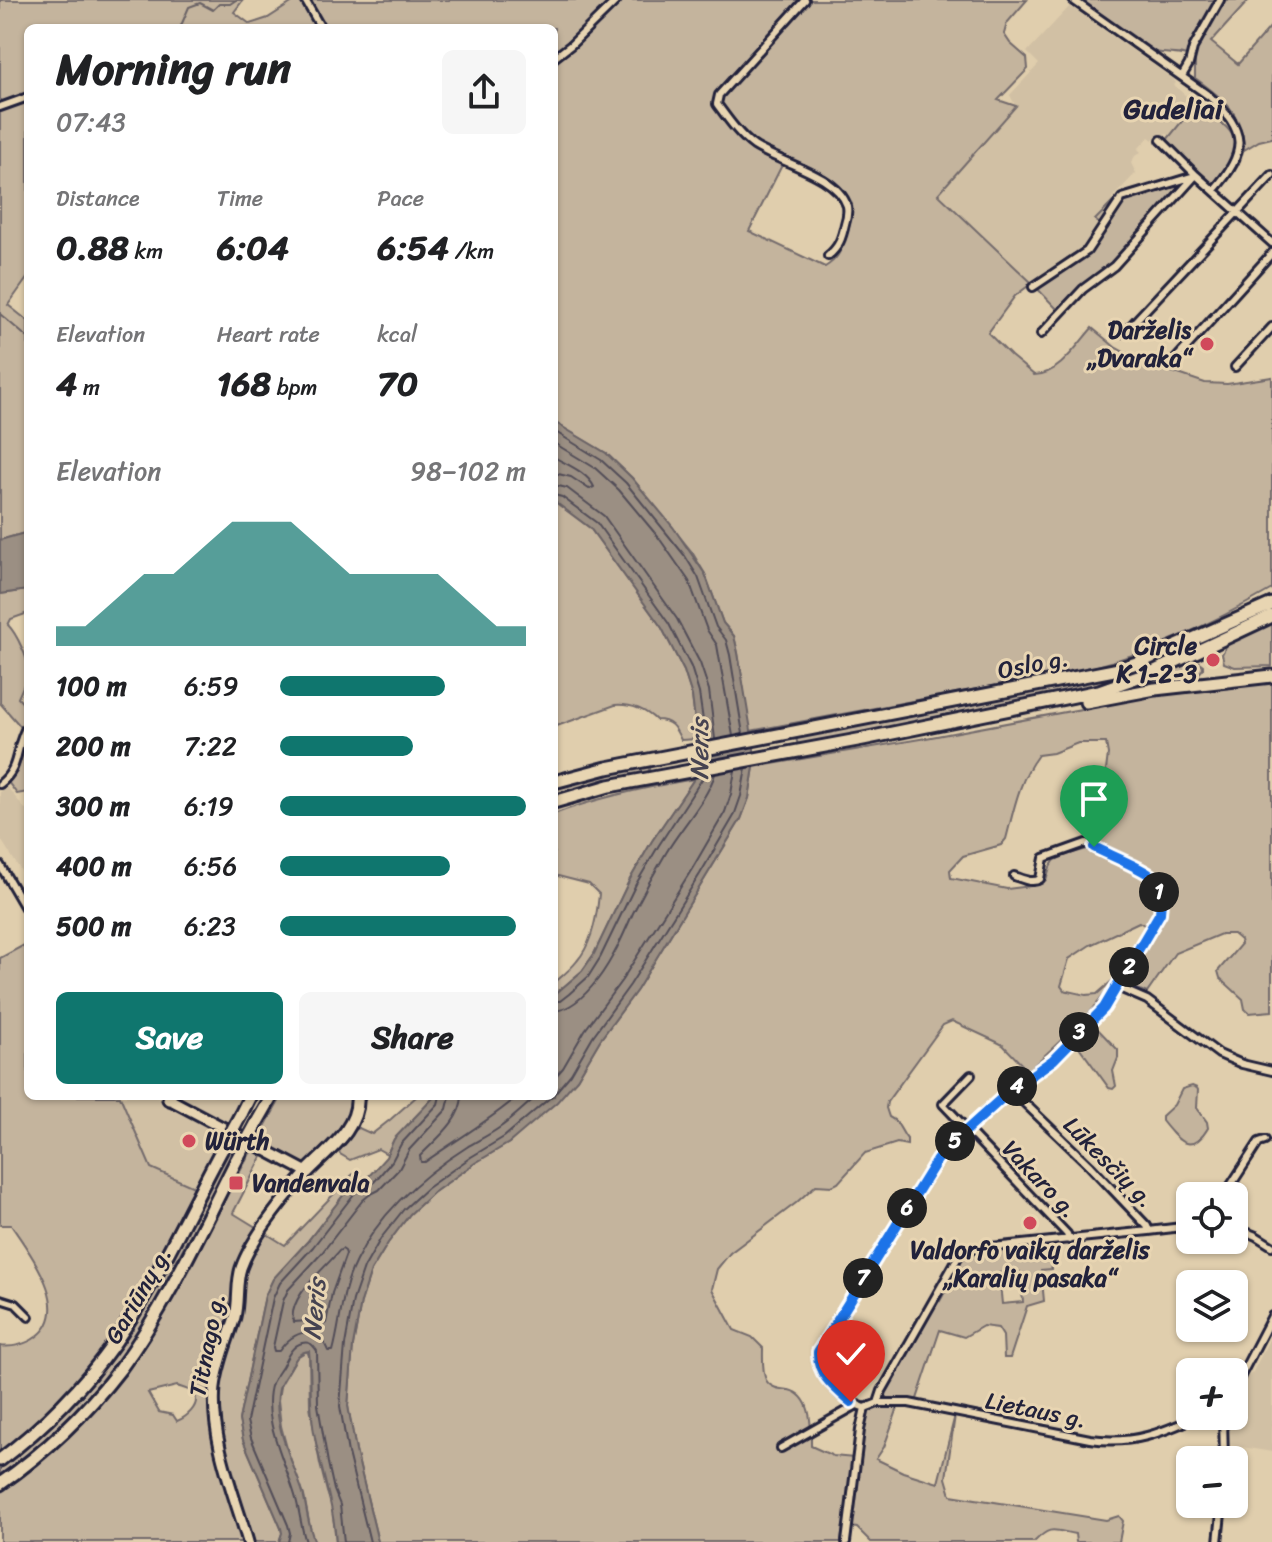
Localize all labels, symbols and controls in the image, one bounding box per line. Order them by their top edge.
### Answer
text: Morning run [56,30,291,108]
button: share [442,50,526,134]
district label: Gudeliai [1123,84,1224,133]
text: 07:43 [56,99,126,145]
text: Distance [56,179,140,218]
text: Time [217,179,263,218]
text: Pace [377,179,424,218]
text: 0.88 [56,218,129,278]
text: 6:04 [217,218,289,278]
text: 6:54 [377,218,449,278]
text: km [129,232,163,271]
text: /km [449,232,494,271]
place label: Darželis „Dvaraka“ [1086,309,1194,379]
text: Elevation [56,315,145,354]
text: Heart rate [217,315,320,354]
text: kcal [377,315,417,354]
marker: Darželis „Dvaraka“ [1198,335,1216,353]
text: 4 [56,354,77,414]
text: 168 [217,354,271,414]
text: 70 [377,354,418,414]
text: m [77,368,100,407]
text: bpm [271,368,317,407]
text: Elevation [56,448,161,494]
text: 98–102 m [410,448,526,494]
place label: Circle K 1-2-3 [1116,625,1198,695]
street label: Oslo g. [994,637,1072,691]
marker: Circle K 1-2-3 [1204,651,1222,669]
text: 100 m [56,663,127,709]
text: 6:59 [184,663,238,709]
water label: Neris [676,715,722,780]
text: 200 m [56,723,131,769]
text: 7:22 [184,723,237,769]
pin [1060,765,1128,847]
icon: arrive [1072,777,1116,821]
text: 300 m [56,783,130,829]
text: 6:19 [184,783,234,829]
text: 400 m [56,843,132,889]
text: 6:56 [184,843,237,889]
pin: 1 [1139,872,1179,912]
text: 1 [1154,872,1164,911]
text: 500 m [56,903,131,949]
text: 6:23 [184,903,236,949]
pin: 2 [1109,947,1149,987]
text: 2 [1123,947,1135,986]
button: Save [56,992,283,1084]
button: Share [299,992,526,1084]
pin: 3 [1059,1012,1099,1052]
text: 3 [1073,1012,1085,1051]
pin: 4 [997,1066,1037,1106]
text: 4 [1010,1066,1024,1105]
street label: Lūkesčių g. [1053,1106,1165,1218]
place label: Würth [205,1120,270,1162]
pin: 5 [935,1121,975,1161]
text: 5 [948,1121,962,1160]
street label: Vakaro g. [991,1130,1089,1228]
marker: Würth [180,1132,198,1150]
place label: Vandenvala [252,1162,370,1204]
marker: Vandenvala [227,1174,245,1192]
map controls [1176,1182,1248,1518]
button: locate [1176,1182,1248,1254]
pin: 6 [887,1188,927,1228]
text: 6 [901,1188,913,1227]
marker: Valdorfo vaikų darželis „Karalių pasaka“ [1021,1214,1039,1232]
place label: Valdorfo vaikų darželis „Karalių pasaka“ [910,1229,1151,1299]
street label: Gariūnų g. [93,1238,183,1352]
pin: 7 [843,1258,883,1298]
text: 7 [857,1258,869,1297]
button: layers [1176,1270,1248,1342]
water label: Neris [288,1273,340,1341]
street label: Titnago g. [176,1289,238,1401]
pin [817,1320,885,1402]
icon: check [829,1332,873,1376]
button: + [1176,1358,1248,1430]
street label: Lietaus g. [982,1380,1090,1440]
button: − [1176,1446,1248,1518]

